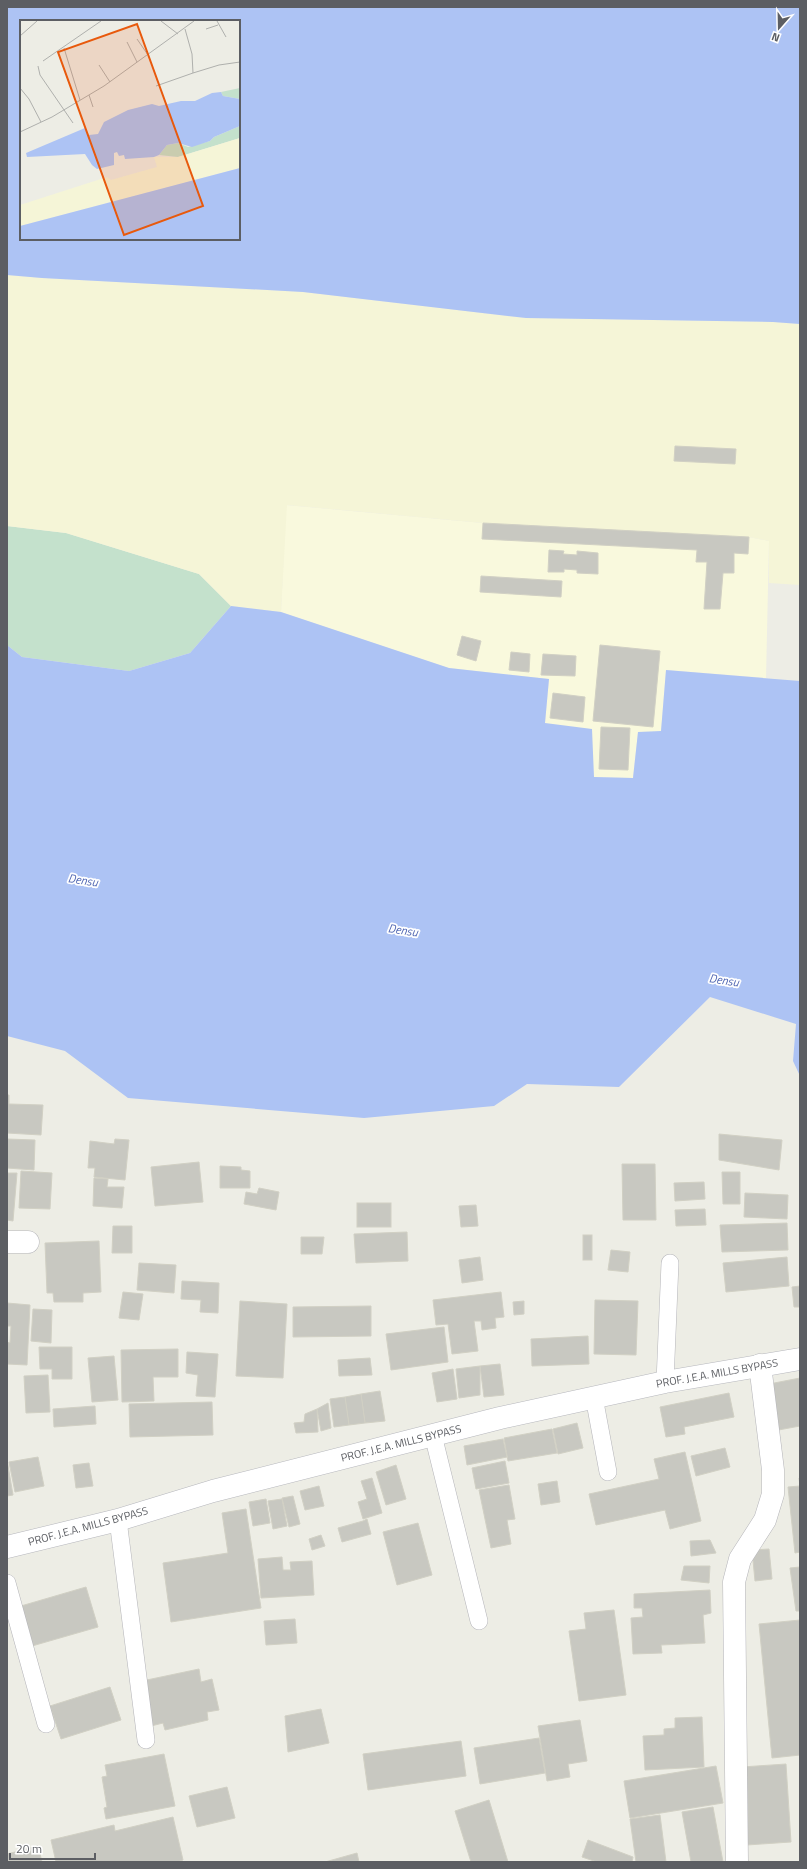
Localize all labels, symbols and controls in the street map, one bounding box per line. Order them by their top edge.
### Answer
north arrow [759,8,799,48]
inset map [20,20,240,240]
text: N [769,29,782,46]
water label: Densu [67,868,100,892]
water label: Densu [387,918,420,942]
water label: Densu [708,968,741,992]
street label: PROF. J.E.A. MILLS BYPASS [655,1354,779,1392]
street label: PROF. J.E.A. MILLS BYPASS [339,1420,463,1466]
street label: PROF. J.E.A. MILLS BYPASS [26,1502,150,1550]
scale bar [10,1835,95,1861]
text: 20 m [16,1839,42,1858]

